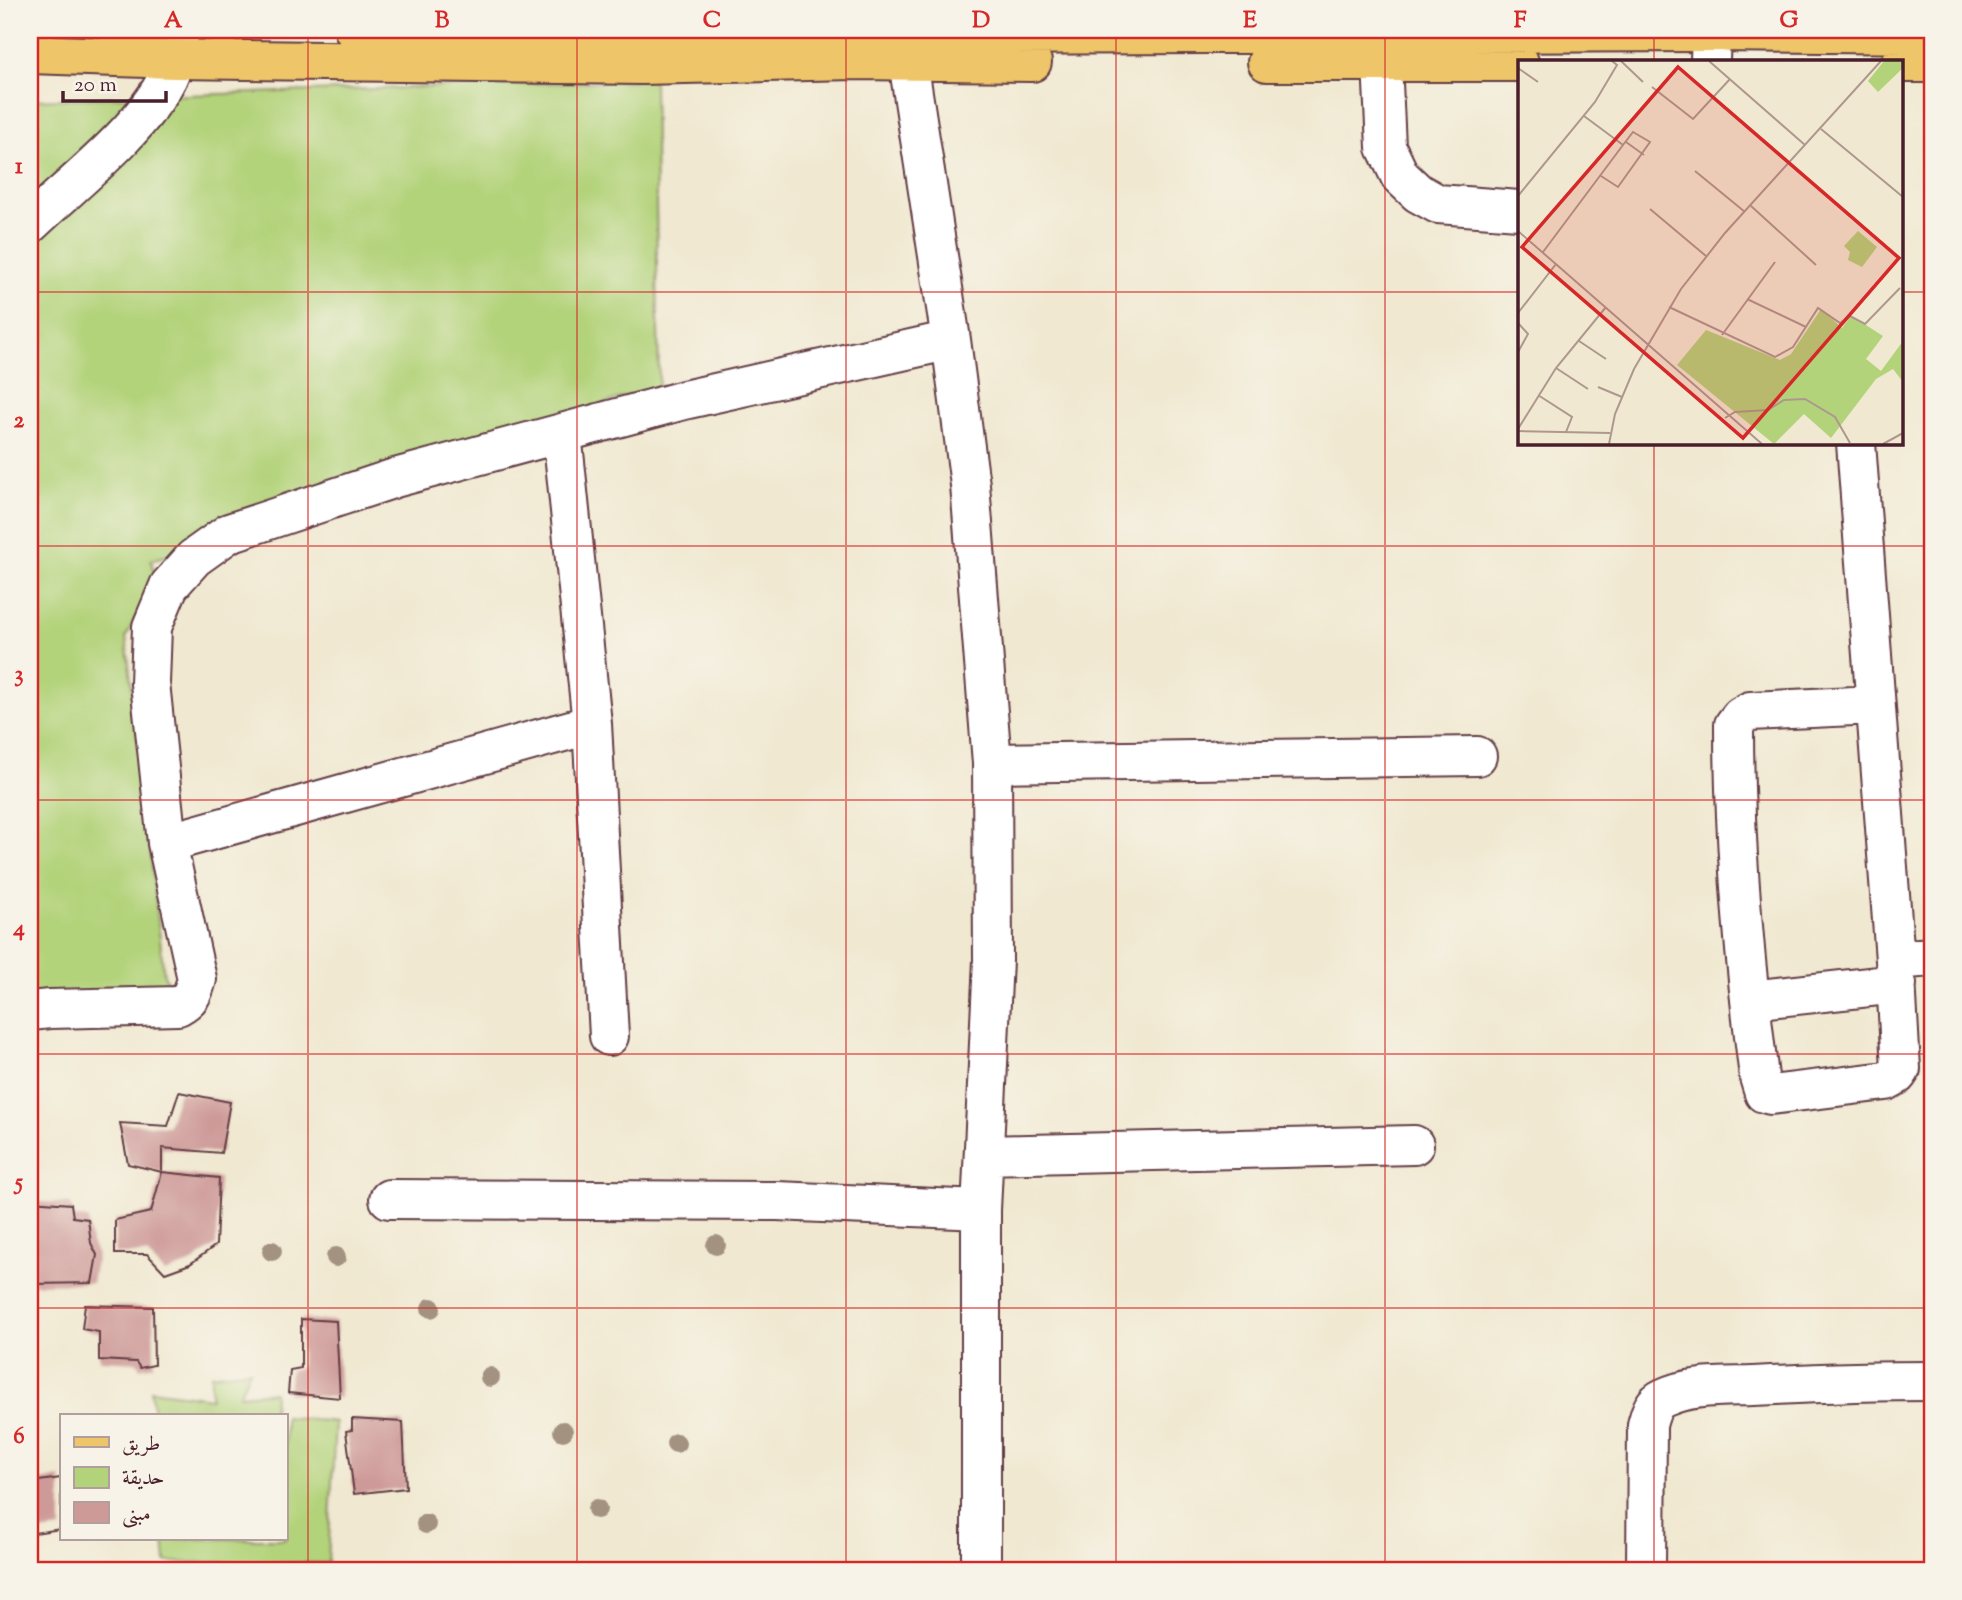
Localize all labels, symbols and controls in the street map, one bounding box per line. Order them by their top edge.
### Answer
text: A [164,5,183,38]
text: B [435,5,450,38]
text: C [703,5,721,38]
text: D [972,5,990,38]
text: E [1243,5,1257,38]
text: F [1514,5,1527,38]
text: G [1780,5,1799,38]
scale bar [63,60,166,104]
inset map [1518,60,1902,444]
text: 20 m [74,71,117,101]
text: 1 [15,151,23,184]
text: 2 [14,405,25,438]
text: 3 [14,659,24,692]
text: 4 [12,913,25,946]
text: 5 [13,1167,23,1200]
legend [60,1414,287,1540]
text: 6 [13,1421,25,1454]
text: طريق [122,1430,160,1460]
text: حديقة [122,1464,165,1494]
text: مبنى [122,1500,151,1530]

